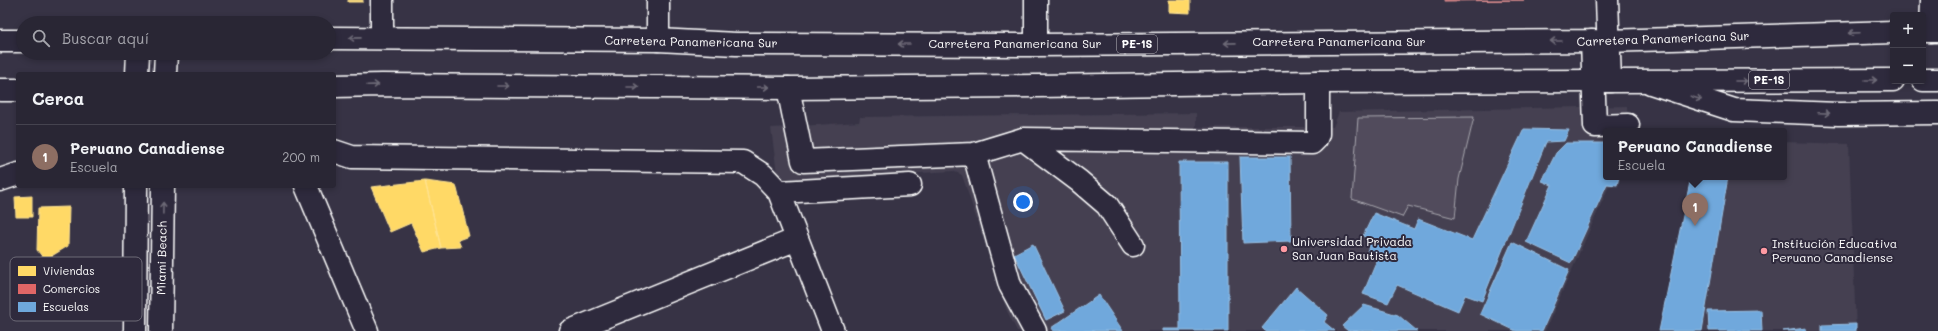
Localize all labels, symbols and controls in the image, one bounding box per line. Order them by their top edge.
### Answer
map controls [1890,12,1926,84]
button: + [1890,12,1926,48]
search box [16,16,336,60]
icon: search [30,27,52,49]
street label: Carretera Panamericana Sur [1576,27,1750,49]
text: Buscar aquí [62,28,149,48]
one-way arrow [1848,29,1861,37]
street label: Carretera Panamericana Sur [604,31,778,51]
street label: Carretera Panamericana Sur [1252,33,1426,49]
one-way arrow [349,34,362,42]
street label: Carretera Panamericana Sur [928,35,1102,51]
road number: PE-1S [1117,35,1157,53]
one-way arrow [1550,37,1563,45]
one-way arrow [1224,39,1237,47]
one-way arrow [898,40,911,48]
button: − [1890,48,1926,84]
road number: PE-1S [1749,71,1789,89]
one-way arrow [1864,76,1877,84]
one-way arrow [1734,77,1747,85]
one-way arrow [366,81,379,89]
one-way arrow [496,82,509,90]
one-way arrow [626,83,639,91]
one-way arrow [756,83,769,91]
text: Cerca [32,87,84,109]
one-way arrow [1690,94,1702,102]
one-way arrow [1817,110,1830,117]
popup [1603,128,1787,180]
text: Peruano Canadiense [1618,136,1772,156]
text: Peruano Canadiense [70,138,225,158]
text: 1 [42,148,48,165]
text: 200 m [282,148,320,165]
text: Escuela [1618,156,1666,173]
text: Escuela [70,158,118,175]
your location [1013,192,1033,212]
pin: 1 [1682,193,1708,226]
one-way arrow [159,202,166,215]
street label: Miami Beach [152,221,170,295]
place label: Universidad Privada San Juan Bautista [1292,233,1412,263]
place label: Institución Educativa Peruano Canadiense [1772,235,1897,265]
marker: Universidad Privada San Juan Bautista [1279,244,1289,254]
marker: Institución Educativa Peruano Canadiense [1759,246,1769,256]
legend [10,257,142,321]
text: Viviendas [43,263,95,278]
text: Comercios [43,281,100,296]
text: Escuelas [43,299,89,314]

